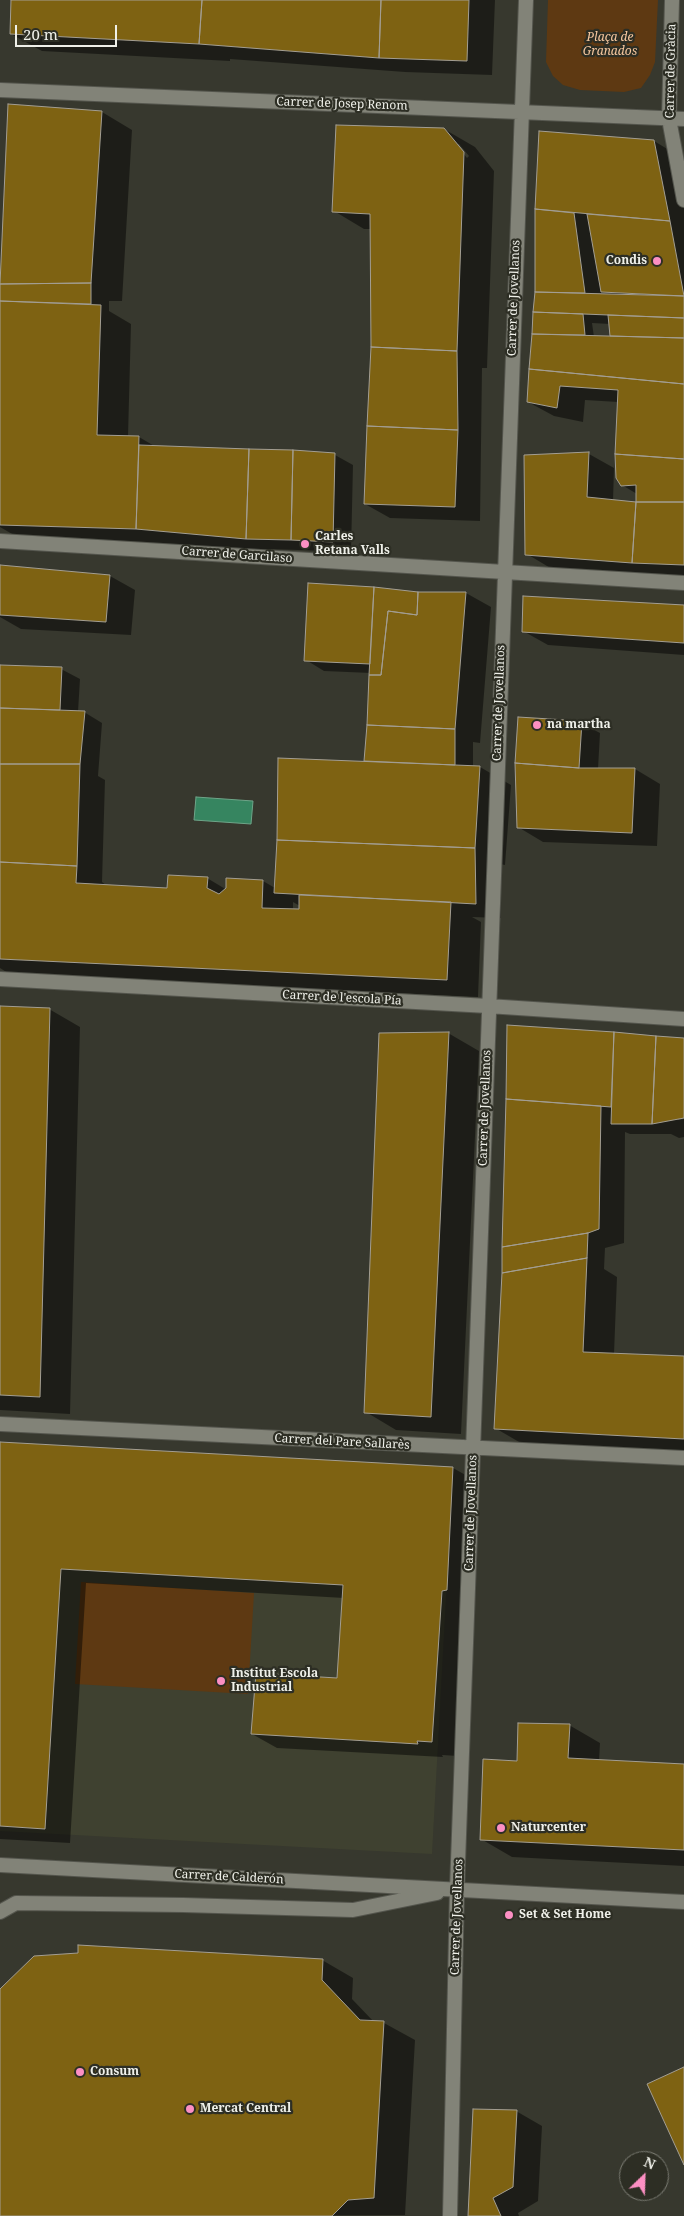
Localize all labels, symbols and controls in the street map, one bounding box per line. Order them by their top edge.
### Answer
scale bar [18,15,120,47]
street label: Carrer de Gràcia [663,23,679,119]
text: 20 m [23,24,58,44]
park label: Plaça de Granados [583,31,637,59]
street label: Carrer de Josep Renom [276,95,408,113]
street label: Carrer de Jovellanos [505,240,523,356]
place label: Condis [606,254,647,268]
marker: Condis [651,255,663,267]
place label: Carles Retana Valls [315,530,390,558]
marker: Carles Retana Valls [299,538,311,550]
street label: Carrer de Garcilaso [181,544,293,566]
street label: Carrer de Jovellanos [490,645,508,761]
place label: na martha [547,718,611,732]
marker: na martha [531,719,543,731]
street label: Carrer de l'escola Pía [282,988,402,1008]
street label: Carrer de Jovellanos [476,1050,494,1166]
street label: Carrer del Pare Sallarès [274,1431,410,1453]
street label: Carrer de Jovellanos [462,1455,480,1571]
place label: Institut Escola Industrial [231,1667,318,1695]
marker: Institut Escola Industrial [215,1675,227,1687]
place label: Naturcenter [511,1821,586,1835]
marker: Naturcenter [495,1822,507,1834]
street label: Carrer de Jovellanos [448,1859,466,1975]
street label: Carrer de Calderón [174,1867,284,1887]
place label: Set & Set Home [519,1908,611,1922]
marker: Set & Set Home [503,1909,515,1921]
place label: Consum [90,2065,139,2079]
marker: Consum [74,2066,86,2078]
place label: Mercat Central [200,2102,291,2116]
marker: Mercat Central [184,2103,196,2115]
north arrow [619,2151,669,2201]
text: N [641,2152,659,2174]

